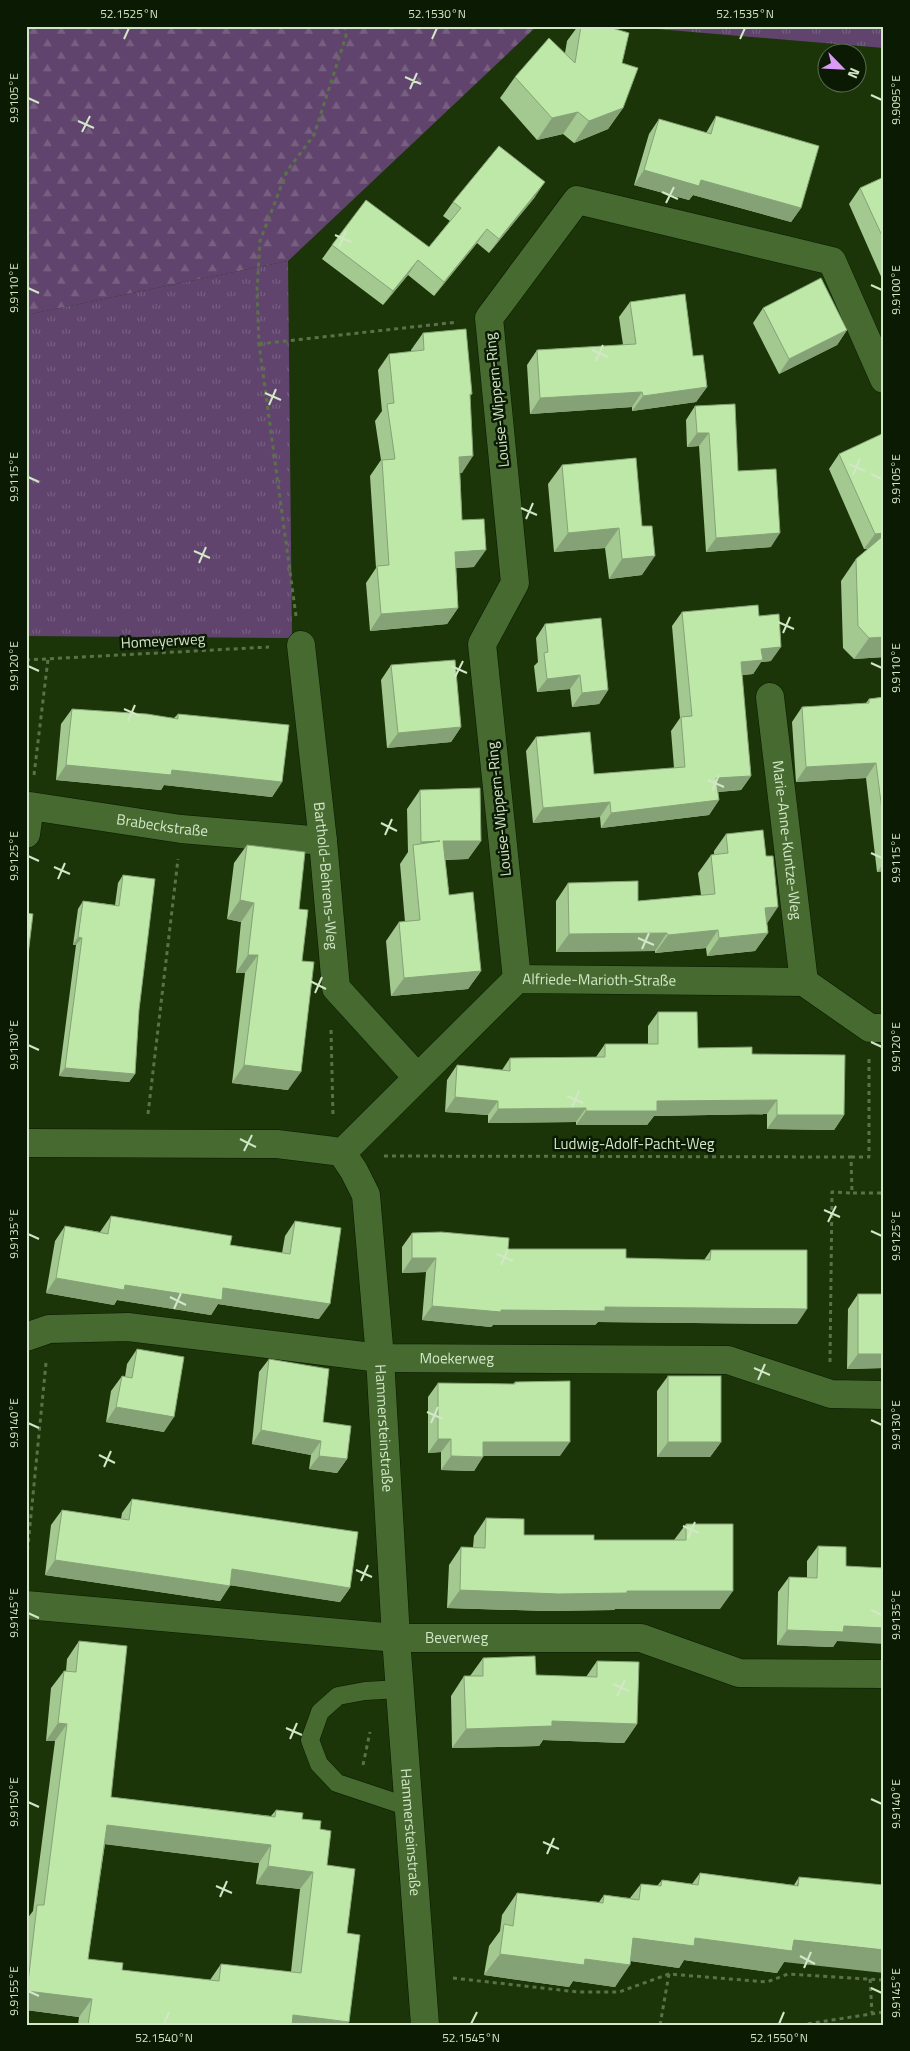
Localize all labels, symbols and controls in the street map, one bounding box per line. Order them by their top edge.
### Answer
text: 52.1525°N [100,4,158,23]
text: 52.1530°N [408,4,466,23]
text: 52.1535°N [716,4,774,23]
north arrow [818,42,868,92]
text: N [843,65,866,82]
text: 9.9105°E [4,73,23,123]
text: 9.9095°E [886,75,905,125]
text: 9.9110°E [4,263,23,313]
text: 9.9100°E [886,265,905,315]
street label: Louise-Wippern-Ring [478,331,515,468]
text: 9.9115°E [4,452,23,502]
text: 9.9105°E [886,454,905,504]
street label: Homeyerweg [120,627,206,654]
text: 9.9120°E [4,641,23,691]
text: 9.9110°E [886,643,905,693]
street label: Louise-Wippern-Ring [480,740,517,877]
street label: Marie-Anne-Kuntze-Weg [767,759,809,921]
street label: Barthold-Behrens-Weg [308,801,345,951]
street label: Brabeckstraße [115,807,209,842]
text: 9.9125°E [4,831,23,881]
text: 9.9115°E [886,833,905,883]
street label: Alfriede-Marioth-Straße [522,967,676,992]
text: 9.9130°E [4,1020,23,1070]
text: 9.9120°E [886,1022,905,1072]
street label: Ludwig-Adolf-Pacht-Weg [553,1132,715,1155]
text: 9.9135°E [4,1209,23,1259]
text: 9.9125°E [886,1211,905,1261]
street label: Moekerweg [419,1346,494,1370]
street label: Hammersteinstraße [369,1364,400,1493]
text: 9.9140°E [4,1398,23,1448]
text: 9.9130°E [886,1400,905,1450]
text: 9.9145°E [4,1588,23,1638]
text: 9.9135°E [886,1590,905,1640]
street label: Beverweg [425,1626,488,1649]
street label: Hammersteinstraße [395,1768,427,1897]
text: 9.9150°E [4,1777,23,1827]
text: 9.9140°E [886,1779,905,1829]
text: 9.9155°E [4,1966,23,2016]
text: 9.9145°E [886,1968,905,2018]
text: 52.1540°N [135,2028,193,2047]
text: 52.1545°N [442,2028,500,2047]
text: 52.1550°N [750,2028,808,2047]

